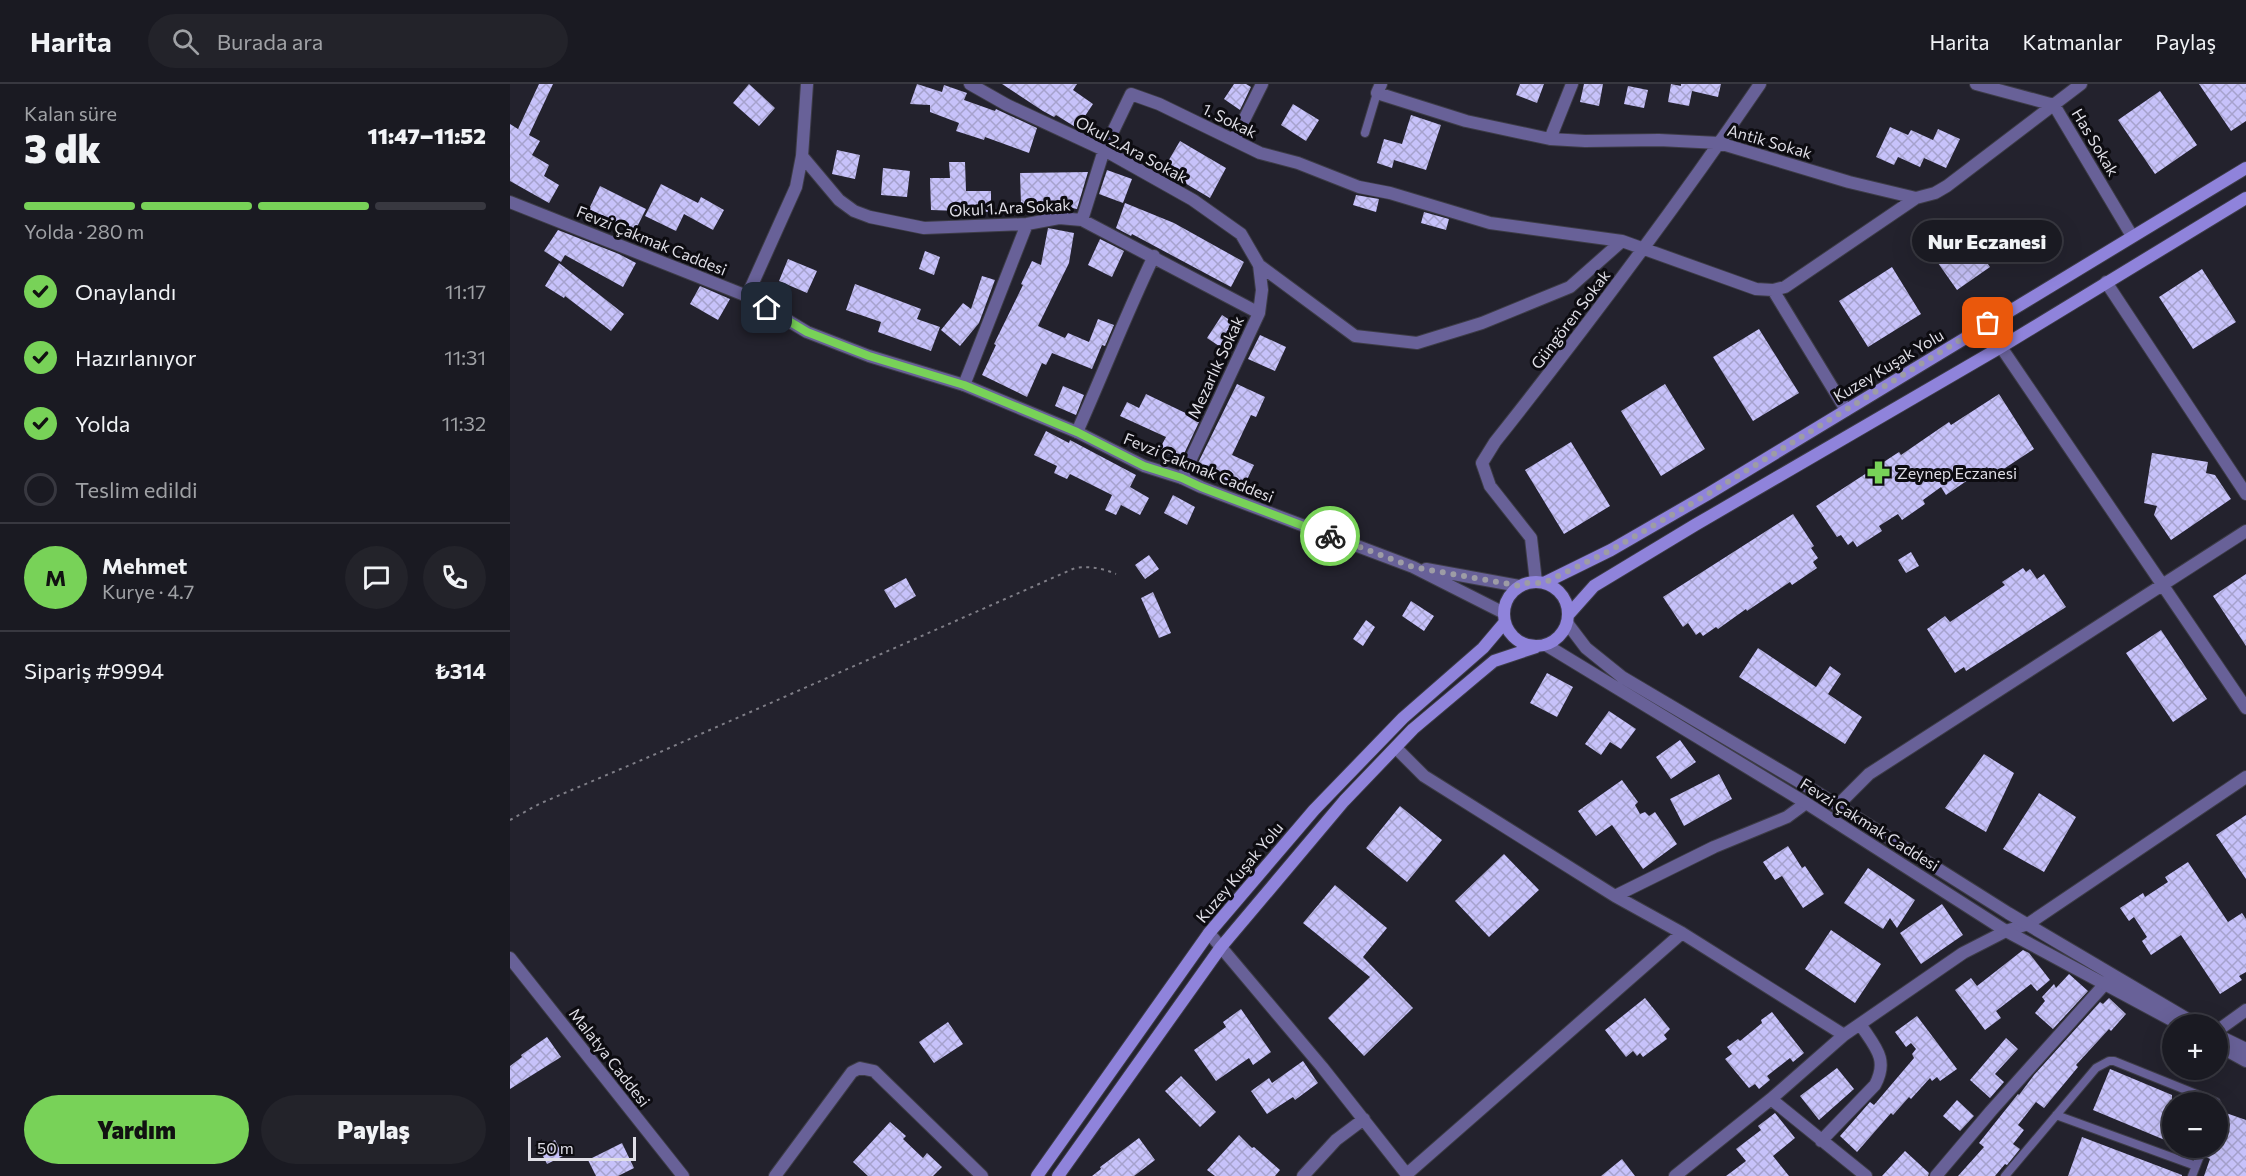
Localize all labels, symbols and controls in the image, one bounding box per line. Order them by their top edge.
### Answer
search box [148,14,568,68]
text: Harita [30,24,112,58]
icon: search [169,25,202,58]
text: Burada ara [217,28,323,55]
text: Harita [1929,29,1990,54]
text: Katmanlar [2023,29,2122,54]
text: Paylaş [2155,29,2216,54]
street label: 1. Sokak [1200,99,1261,141]
text: Kalan süre [24,101,117,125]
street label: Has Sokak [2068,105,2124,179]
street label: Okul 2.Ara Sokak [1073,112,1191,187]
street label: Antik Sokak [1725,120,1815,162]
text: 11:47–11:52 [368,122,486,149]
text: 3 dk [24,123,100,171]
street label: Okul 1.Ara Sokak [949,194,1072,220]
street label: Fevzi Çakmak Caddesi [574,201,730,279]
text: Yolda · 280 m [24,219,144,243]
callout: Nur Eczanesi [1913,221,2063,263]
text: Nur Eczanesi [1928,229,2046,253]
street label: Güngören Sokak [1526,265,1614,372]
icon: check [24,275,57,308]
text: Onaylandı [75,278,176,305]
text: 11:17 [445,279,486,303]
pin [741,282,792,333]
icon: home [750,291,783,324]
pin [1962,297,2013,348]
icon: bag [1971,306,2004,339]
street label: Mezarlık Sokak [1183,312,1247,421]
street label: Kuzey Kuşak Yolu [1829,325,1947,405]
icon: check [24,341,57,374]
text: Hazırlanıyor [75,344,197,371]
text: 11:31 [444,345,486,369]
icon: check [24,407,57,440]
text: Yolda [75,410,130,437]
text: 11:32 [442,411,486,435]
street label: Fevzi Çakmak Caddesi [1121,428,1277,506]
pharmacy icon: Zeynep Eczanesi [1866,459,1892,485]
place label: Zeynep Eczanesi [1897,463,2017,482]
text: Teslim edildi [75,476,198,503]
courier [1300,506,1360,566]
icon: bike [1314,520,1347,553]
button: chat [345,546,408,609]
button: phone [423,546,486,609]
text: Mehmet [102,552,187,579]
text: M [45,564,66,591]
text: Kurye · 4.7 [102,579,194,603]
text: Sipariş #9994 [24,657,164,684]
text: ₺314 [434,657,486,684]
street label: Fevzi Çakmak Caddesi [1797,774,1943,874]
street label: Kuzey Kuşak Yolu [1191,818,1287,926]
street label: Malatya Caddesi [566,1004,654,1110]
map controls [2162,1014,2228,1158]
button: + [2162,1014,2228,1080]
button: − [2162,1092,2228,1158]
button: Yardım [24,1095,249,1164]
button: Paylaş [261,1095,486,1164]
scale bar [528,1134,636,1162]
text: 50 m [537,1138,574,1157]

